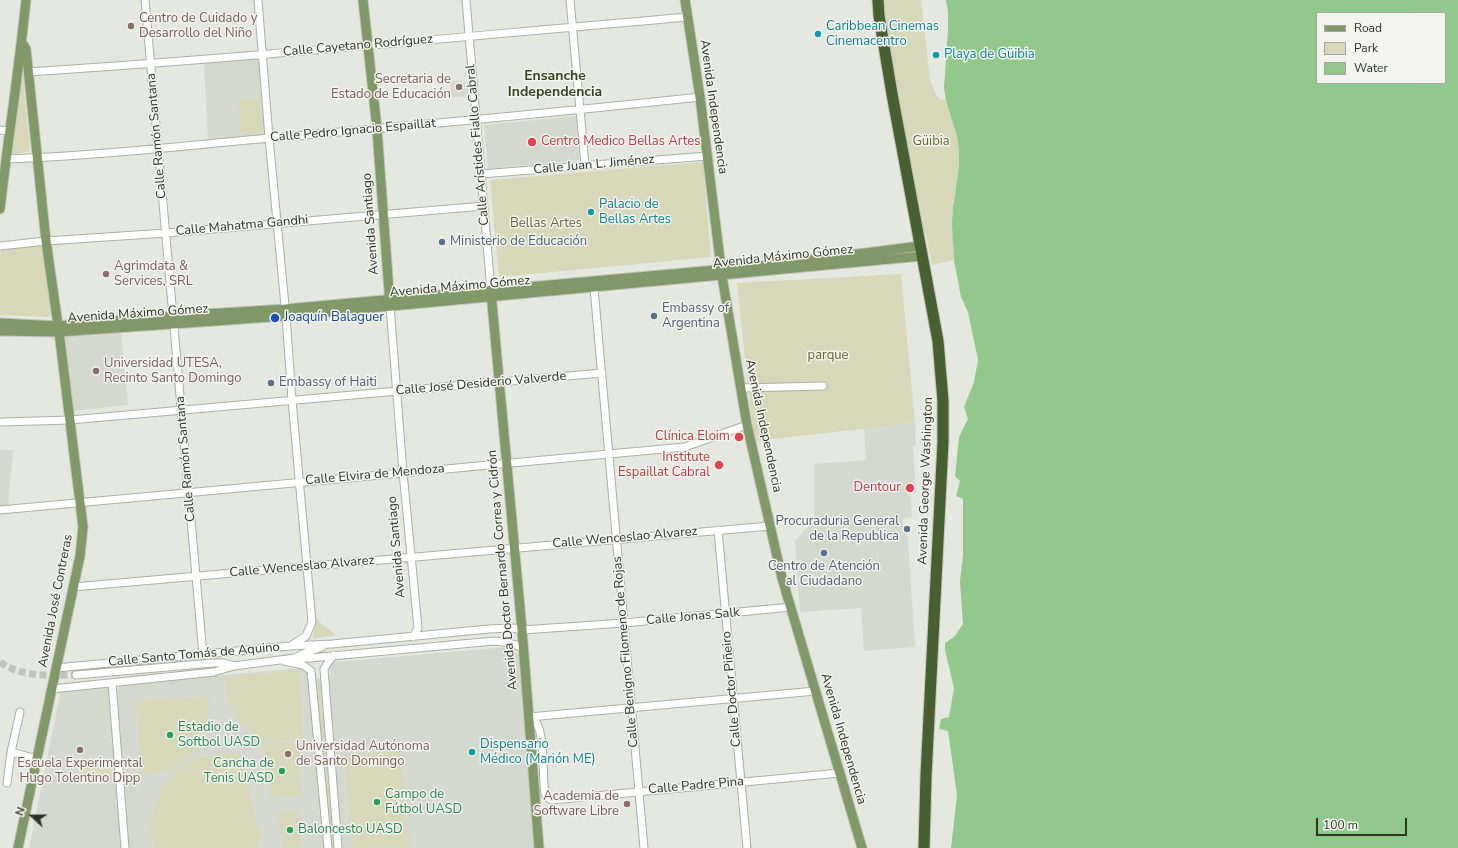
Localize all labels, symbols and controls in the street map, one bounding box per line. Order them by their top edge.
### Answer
place label: Centro de Cuidado y Desarrollo del Niño [139,11,257,42]
legend [1316,12,1446,84]
place label: Caribbean Cinemas Cinemacentro [826,19,939,50]
text: Road [1354,20,1382,36]
marker: Centro de Cuidado y Desarrollo del Niño [126,21,136,31]
marker: Caribbean Cinemas Cinemacentro [813,29,823,39]
street label: Calle Cayetano Rodríguez [282,32,434,60]
street label: Avenida Independencia [696,39,730,175]
text: Park [1354,40,1378,56]
place label: Playa de Güibia [944,47,1035,63]
marker: Playa de Güibia [931,50,941,60]
text: Water [1354,60,1388,76]
street label: Calle Arístides Fiallo Cabral [463,64,493,226]
district label: Ensanche Independencia [508,69,602,102]
place label: Secretaria de Estado de Educación [331,72,451,103]
street label: Calle Ramón Santana [144,73,170,199]
marker: Secretaria de Estado de Educación [454,82,464,92]
street label: Calle Pedro Ignacio Espaillat [270,116,436,146]
place label: Centro Medico Bellas Artes [541,134,700,150]
park label: Güibia [912,134,950,150]
marker: Centro Medico Bellas Artes [526,136,538,148]
street label: Calle Juan L. Jiménez [533,152,655,178]
street label: Avenida Santiago [360,172,382,276]
place label: Palacio de Bellas Artes [599,197,671,228]
marker: Palacio de Bellas Artes [586,207,596,217]
street label: Calle Mahatma Gandhi [175,212,309,240]
park label: Bellas Artes [510,216,582,232]
place label: Ministerio de Educación [450,234,587,250]
marker: Ministerio de Educación [437,237,447,247]
street label: Avenida Máximo Gómez [712,242,854,272]
place label: Agrimdata & Services, SRL [114,259,193,290]
marker: Agrimdata & Services, SRL [101,269,111,279]
street label: Avenida Máximo Gómez [389,273,531,301]
street label: Avenida Máximo Gómez [67,301,209,327]
place label: Embassy of Argentina [662,301,729,332]
place label: Joaquín Balaguer [284,310,384,326]
marker: Embassy of Argentina [649,311,659,321]
marker: Joaquín Balaguer [269,312,281,324]
park label: parque [808,348,848,364]
place label: Universidad UTESA, Recinto Santo Domingo [104,356,242,387]
street label: Avenida Independencia [741,358,785,494]
marker: Universidad UTESA, Recinto Santo Domingo [91,366,101,376]
street label: Calle José Desiderio Valverde [395,369,567,399]
place label: Embassy of Haiti [279,375,377,391]
marker: Embassy of Haiti [266,378,276,388]
street label: Calle Ramón Santana [173,396,199,522]
street label: Avenida George Washington [915,397,937,565]
place label: Clínica Eloim [655,429,730,445]
marker: Clínica Eloim [733,431,745,443]
street label: Avenida Doctor Bernardo Correa y Cidrón [485,449,521,691]
place label: Institute Espaillat Cabral [618,450,710,481]
marker: Institute Espaillat Cabral [713,459,725,471]
street label: Calle Elvira de Mendoza [305,461,445,489]
place label: Dentour [853,480,901,496]
marker: Dentour [904,482,916,494]
street label: Avenida Santiago [385,495,409,599]
place label: Procuraduria General de la Republica [776,514,899,545]
street label: Calle Wenceslao Alvarez [552,524,698,552]
marker: Procuraduria General de la Republica [902,524,912,534]
street label: Avenida José Contreras [35,533,77,669]
marker: Centro de Atención al Ciudadano [819,548,829,558]
street label: Calle Wenceslao Alvarez [229,553,375,581]
street label: Calle Benigno Filomeno de Rojas [610,556,642,748]
place label: Centro de Atención al Ciudadano [768,559,880,590]
street label: Calle Jonas Salk [646,605,740,629]
street label: Calle Doctor Piñeiro [719,630,745,748]
street label: Calle Santo Tomás de Aquino [108,640,280,670]
street label: Avenida Independencia [817,672,869,806]
place label: Estadio de Softbol UASD [178,720,260,751]
marker: Estadio de Softbol UASD [165,730,175,740]
place label: Dispensario Médico (Marión ME) [480,737,596,768]
place label: Universidad Autónoma de Santo Domingo [296,739,430,770]
marker: Escuela Experimental Hugo Tolentino Dipp [75,745,85,755]
marker: Dispensario Médico (Marión ME) [467,747,477,757]
marker: Universidad Autónoma de Santo Domingo [283,749,293,759]
place label: Escuela Experimental Hugo Tolentino Dipp [17,756,143,787]
place label: Cancha de Tenis UASD [204,756,274,787]
marker: Cancha de Tenis UASD [277,766,287,776]
street label: Calle Padre Pina [647,774,745,798]
place label: Campo de Fútbol UASD [385,787,462,818]
place label: Academia de Software Libre [534,789,619,820]
north arrow [12,796,52,836]
marker: Campo de Fútbol UASD [372,797,382,807]
marker: Academia de Software Libre [622,799,632,809]
text: N [12,805,29,818]
scale bar [1318,810,1409,836]
text: 100 m [1323,817,1358,833]
place label: Baloncesto UASD [298,822,403,838]
marker: Baloncesto UASD [285,825,295,835]

